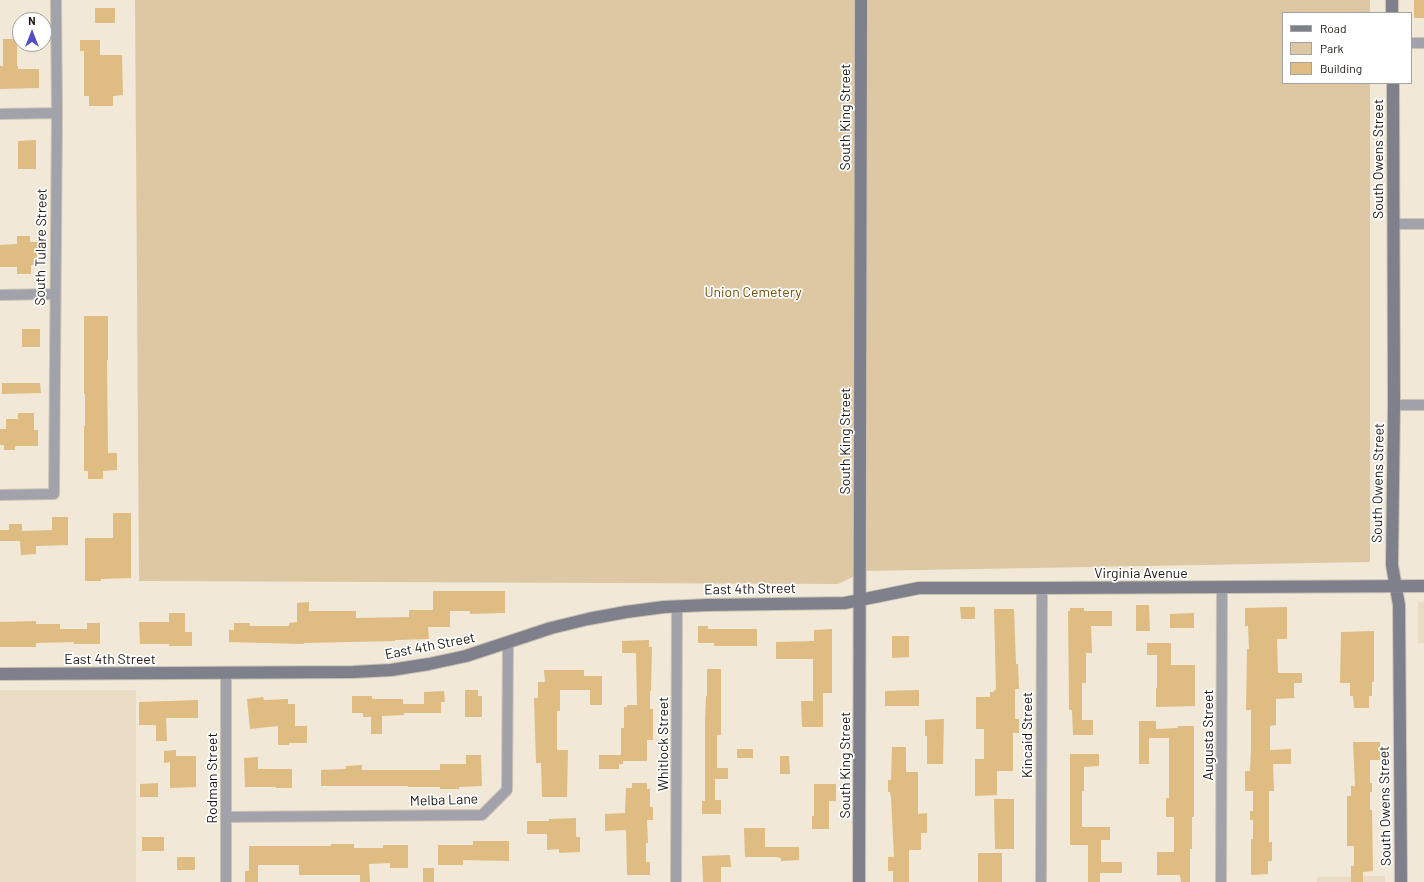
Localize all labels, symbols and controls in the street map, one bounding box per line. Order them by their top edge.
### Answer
north arrow [12,12,52,52]
legend [1282,12,1412,84]
text: N [28,14,36,27]
text: Road [1320,21,1347,35]
text: Park [1320,41,1344,55]
text: Building [1320,61,1362,75]
street label: South King Street [837,64,853,170]
street label: South Owens Street [1370,99,1386,219]
street label: South Tulare Street [32,188,50,306]
park label: Union Cemetery [704,284,802,300]
street label: South King Street [837,388,853,494]
street label: South Owens Street [1369,423,1387,543]
street label: Virginia Avenue [1094,565,1188,581]
street label: East 4th Street [704,580,796,598]
street label: East 4th Street [383,629,477,663]
street label: East 4th Street [64,651,156,667]
street label: Augusta Street [1200,690,1216,780]
street label: Kincaid Street [1019,692,1035,778]
street label: Whitlock Street [655,697,671,791]
street label: South King Street [837,712,853,818]
street label: Rodman Street [204,732,220,824]
street label: South Owens Street [1376,746,1394,866]
street label: Melba Lane [410,790,478,810]

